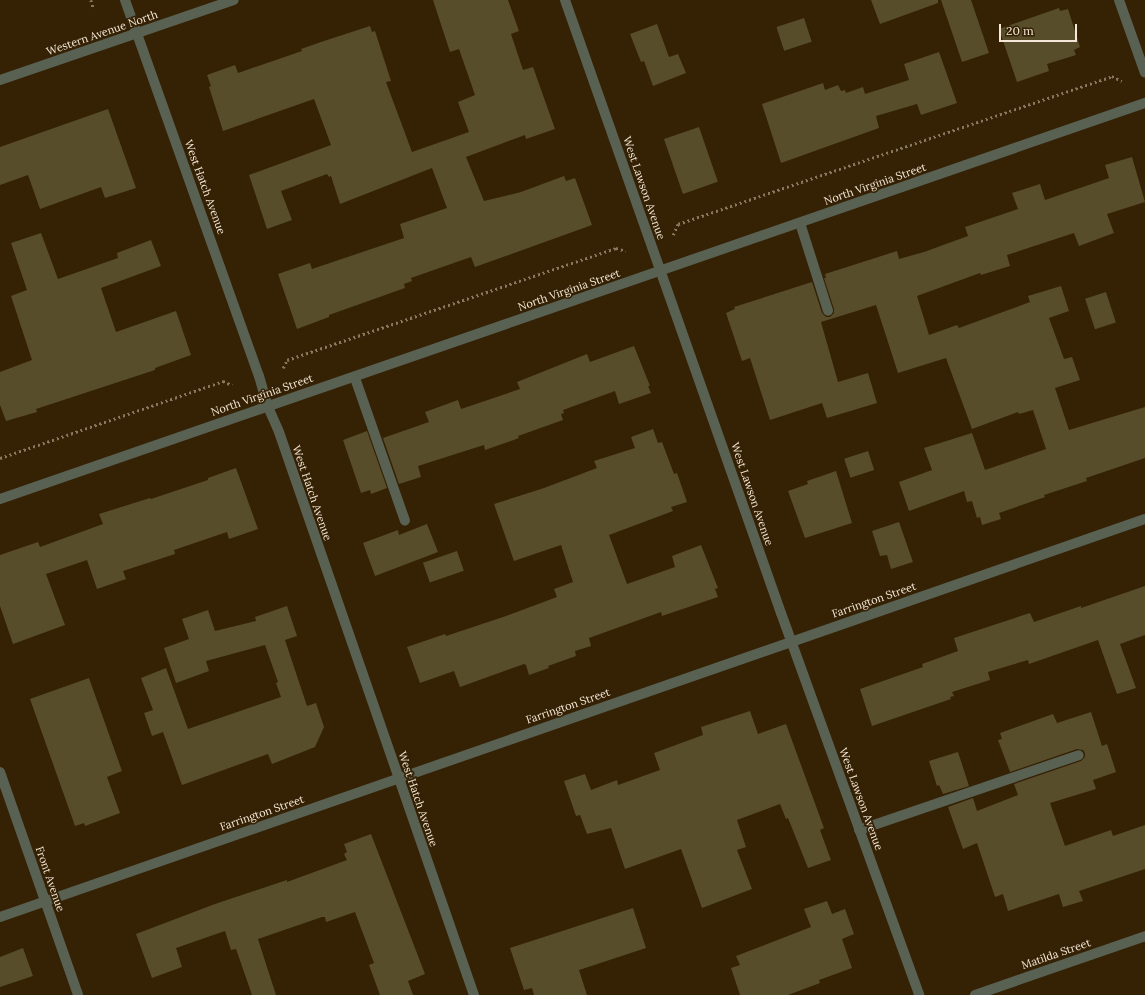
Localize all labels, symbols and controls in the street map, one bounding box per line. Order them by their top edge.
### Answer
street label: Western Avenue North [45,8,159,58]
scale bar [1001,16,1079,42]
text: 20 m [1006,23,1034,38]
street label: West Lawson Avenue [620,135,668,241]
street label: West Hatch Avenue [182,138,228,236]
street label: North Virginia Street [822,160,928,208]
street label: North Virginia Street [516,266,622,314]
street label: North Virginia Street [209,371,315,419]
street label: West Lawson Avenue [728,441,776,547]
street label: West Hatch Avenue [290,444,334,542]
street label: Farrington Street [830,579,918,621]
street label: Farrington Street [524,685,612,727]
street label: West Lawson Avenue [836,746,886,852]
street label: West Hatch Avenue [396,750,440,848]
street label: Farrington Street [218,792,306,834]
street label: Front Avenue [33,845,67,913]
street label: Matilda Street [1020,936,1092,972]

